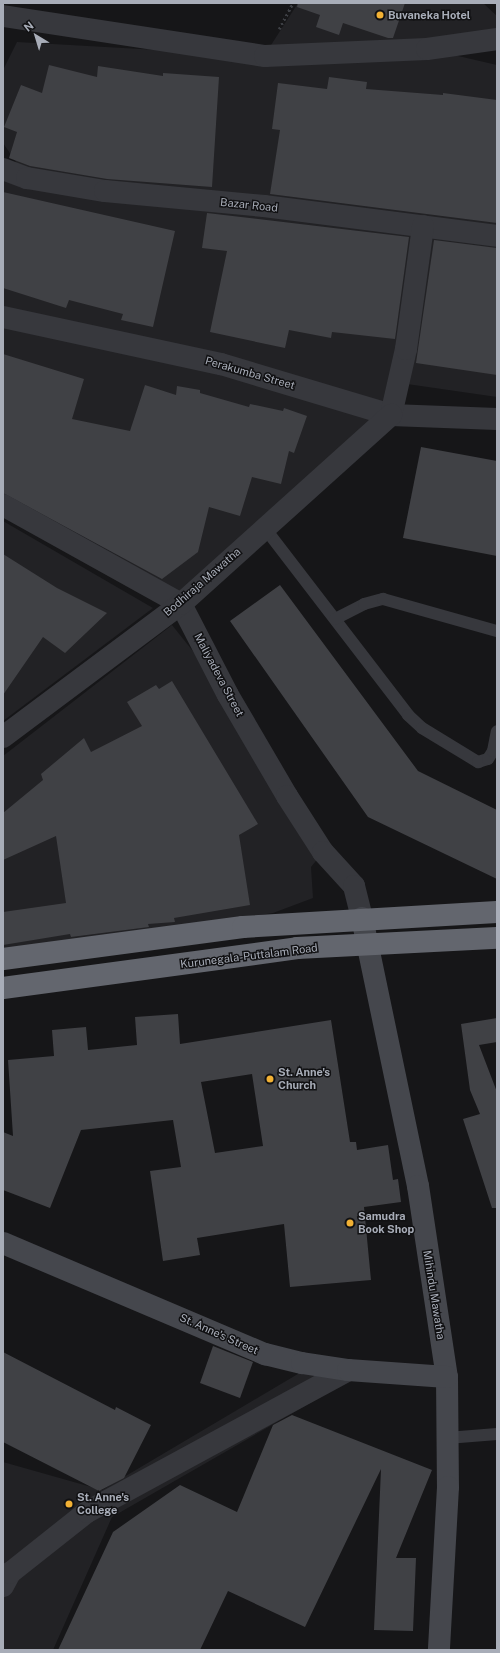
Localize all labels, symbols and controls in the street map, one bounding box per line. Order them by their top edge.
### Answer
place label: Buvaneka Hotel [388,8,470,22]
marker: Buvaneka Hotel [375,10,385,20]
north arrow [16,16,56,56]
text: N [22,19,36,34]
street label: Bazar Road [220,195,278,215]
street label: Perakumba Street [204,354,296,392]
street label: Bodhiraja Mawatha [161,545,243,619]
street label: Maliyadeva Street [191,631,247,719]
street label: Kurunegala-Puttalam Road [180,941,318,971]
place label: St. Anne's Church [278,1066,330,1092]
marker: St. Anne's Church [265,1074,275,1084]
place label: Samudra Book Shop [358,1210,414,1236]
marker: Samudra Book Shop [345,1218,355,1228]
street label: Mihindu Mawatha [420,1249,448,1341]
street label: St. Anne's Street [178,1311,260,1357]
place label: St. Anne's College [77,1491,129,1517]
marker: St. Anne's College [64,1499,74,1509]

